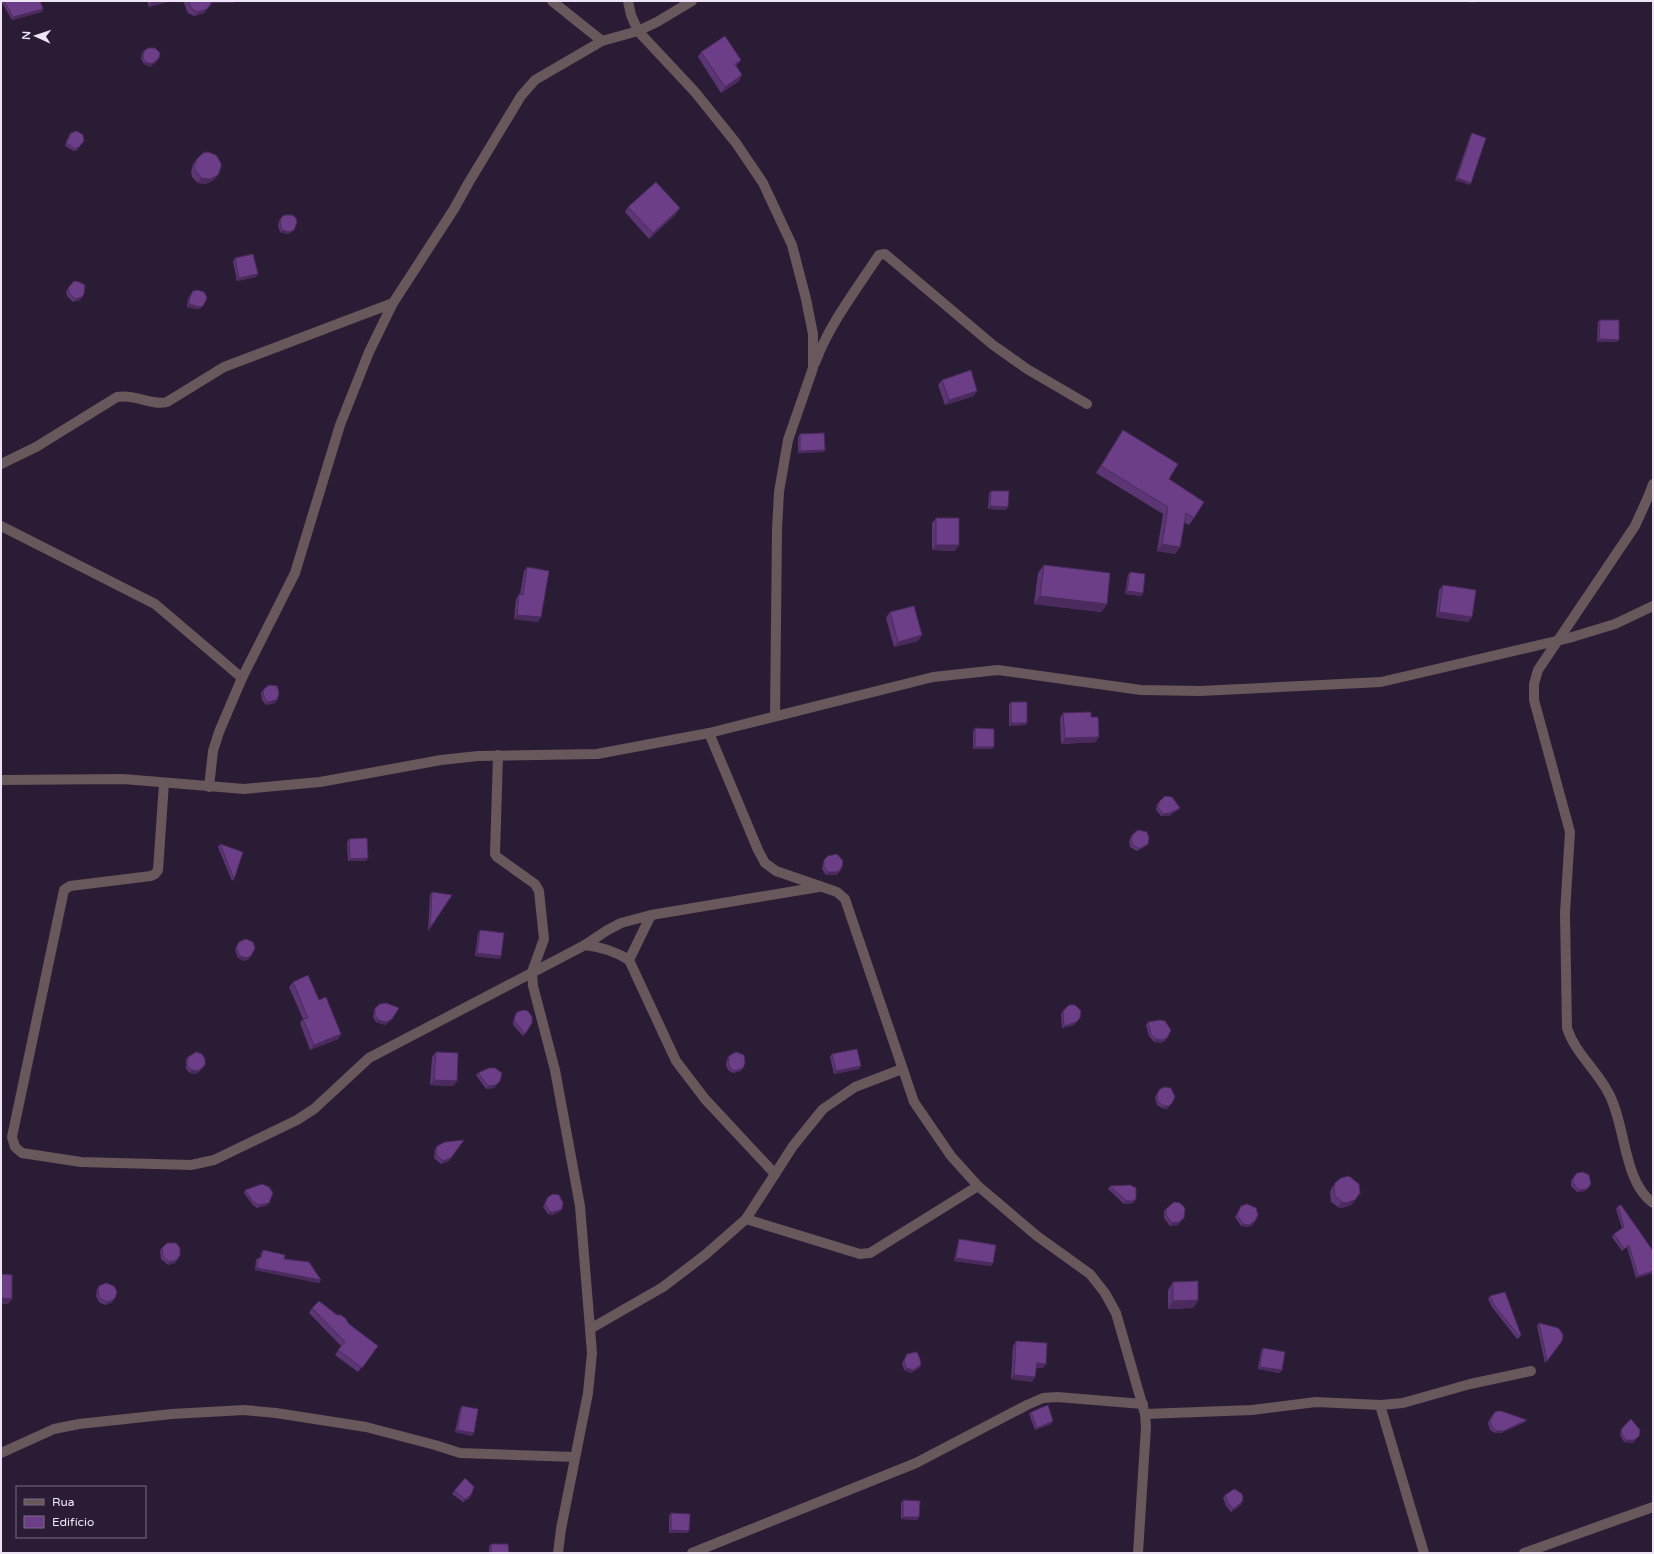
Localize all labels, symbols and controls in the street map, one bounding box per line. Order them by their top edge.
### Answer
north arrow [16,16,56,56]
text: N [20,31,33,40]
legend [16,1486,146,1538]
text: Rua [52,1495,75,1509]
text: Edifício [52,1515,94,1529]

